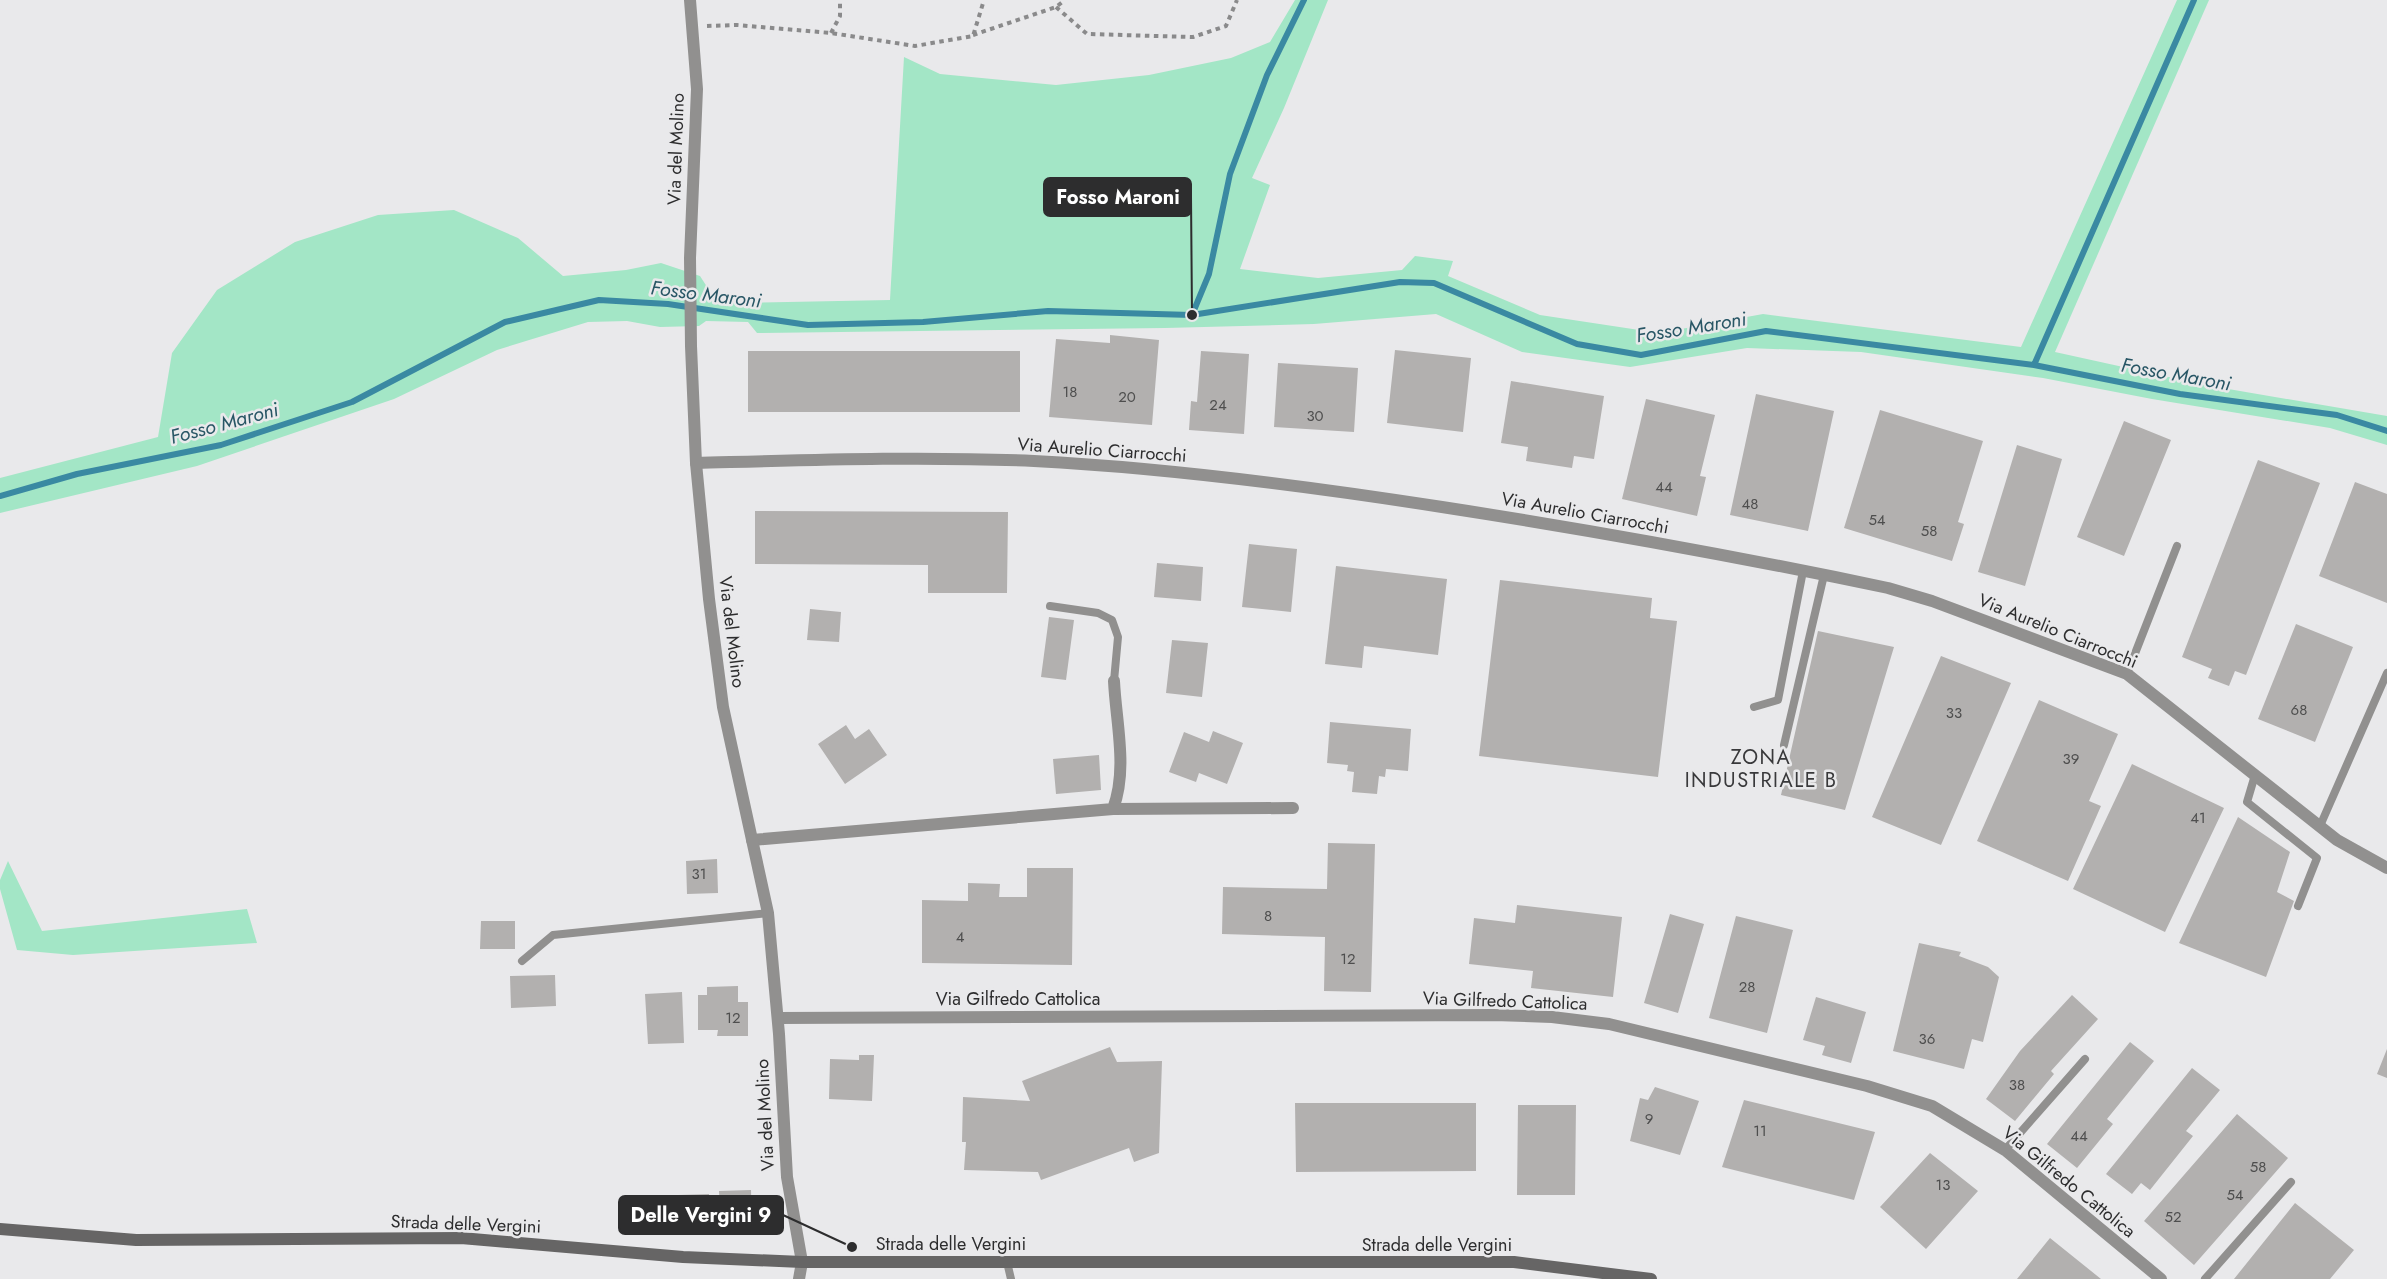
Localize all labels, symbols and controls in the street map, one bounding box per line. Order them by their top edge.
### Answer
street label: Via del Molino [661,92,691,206]
callout: Fosso Maroni [1044,178,1191,216]
text: Fosso Maroni [1056,183,1180,212]
water label: Fosso Maroni [649,273,764,316]
water label: Fosso Maroni [1634,304,1749,350]
water label: Fosso Maroni [2119,351,2234,399]
house number: 18 [1063,381,1077,403]
house number: 20 [1118,386,1136,408]
house number: 24 [1209,394,1227,416]
water label: Fosso Maroni [167,395,282,452]
house number: 30 [1306,405,1324,427]
street label: Via Aurelio Ciarrocchi [1016,431,1188,469]
house number: 44 [1655,476,1673,498]
street label: Via Aurelio Ciarrocchi [1499,485,1671,541]
house number: 48 [1742,493,1758,515]
house number: 54 [1868,509,1886,531]
house number: 58 [1921,520,1937,542]
street label: Via del Molino [712,575,752,689]
street label: Via Aurelio Ciarrocchi [1974,587,2142,675]
house number: 68 [2291,699,2307,721]
house number: 33 [1946,702,1962,724]
district label: ZONA INDUSTRIALE B [1685,743,1837,795]
house number: 39 [2063,748,2079,770]
house number: 41 [2190,807,2206,829]
house number: 31 [692,863,706,885]
house number: 8 [1264,905,1272,927]
house number: 4 [956,926,965,948]
house number: 12 [1340,948,1356,970]
house number: 28 [1739,976,1755,998]
street label: Via Gilfredo Cattolica [1422,985,1588,1017]
street label: Via Gilfredo Cattolica [936,986,1100,1012]
house number: 12 [725,1007,741,1029]
house number: 36 [1919,1028,1935,1050]
street label: Via del Molino [749,1058,781,1172]
house number: 38 [2009,1074,2025,1096]
house number: 9 [1645,1108,1653,1130]
house number: 11 [1753,1120,1767,1142]
street label: Via Gilfredo Cattolica [1997,1120,2141,1244]
house number: 44 [2070,1125,2088,1147]
house number: 58 [2250,1156,2266,1178]
house number: 13 [1936,1174,1950,1196]
house number: 54 [2226,1184,2244,1206]
callout: Delle Vergini 9 [619,1196,783,1234]
text: Delle Vergini 9 [631,1201,771,1230]
house number: 52 [2165,1206,2182,1228]
street label: Strada delle Vergini [390,1208,542,1240]
street label: Strada delle Vergini [876,1231,1026,1257]
street label: Strada delle Vergini [1362,1232,1512,1258]

